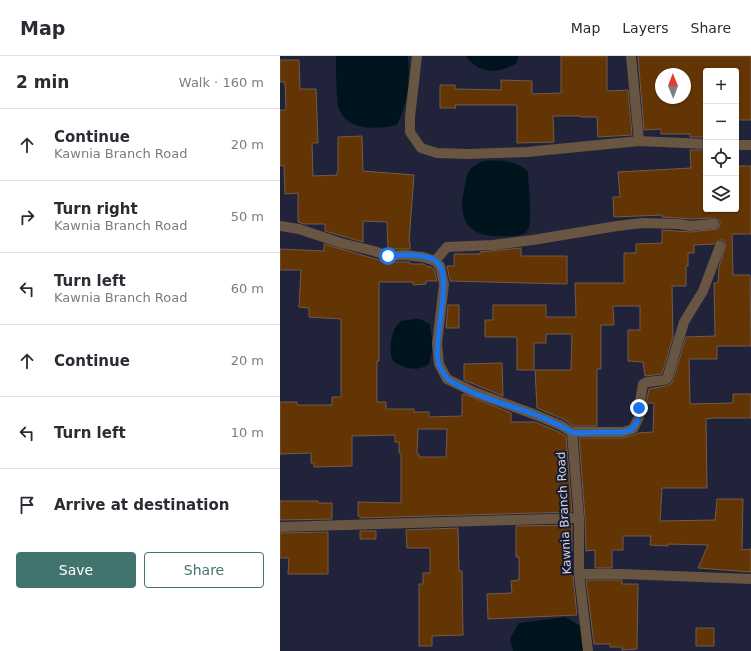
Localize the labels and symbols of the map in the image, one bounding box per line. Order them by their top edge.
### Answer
north arrow [655,68,691,104]
route start [379,247,397,265]
route end [630,399,648,417]
street label: Kawnia Branch Road [554,451,574,575]

